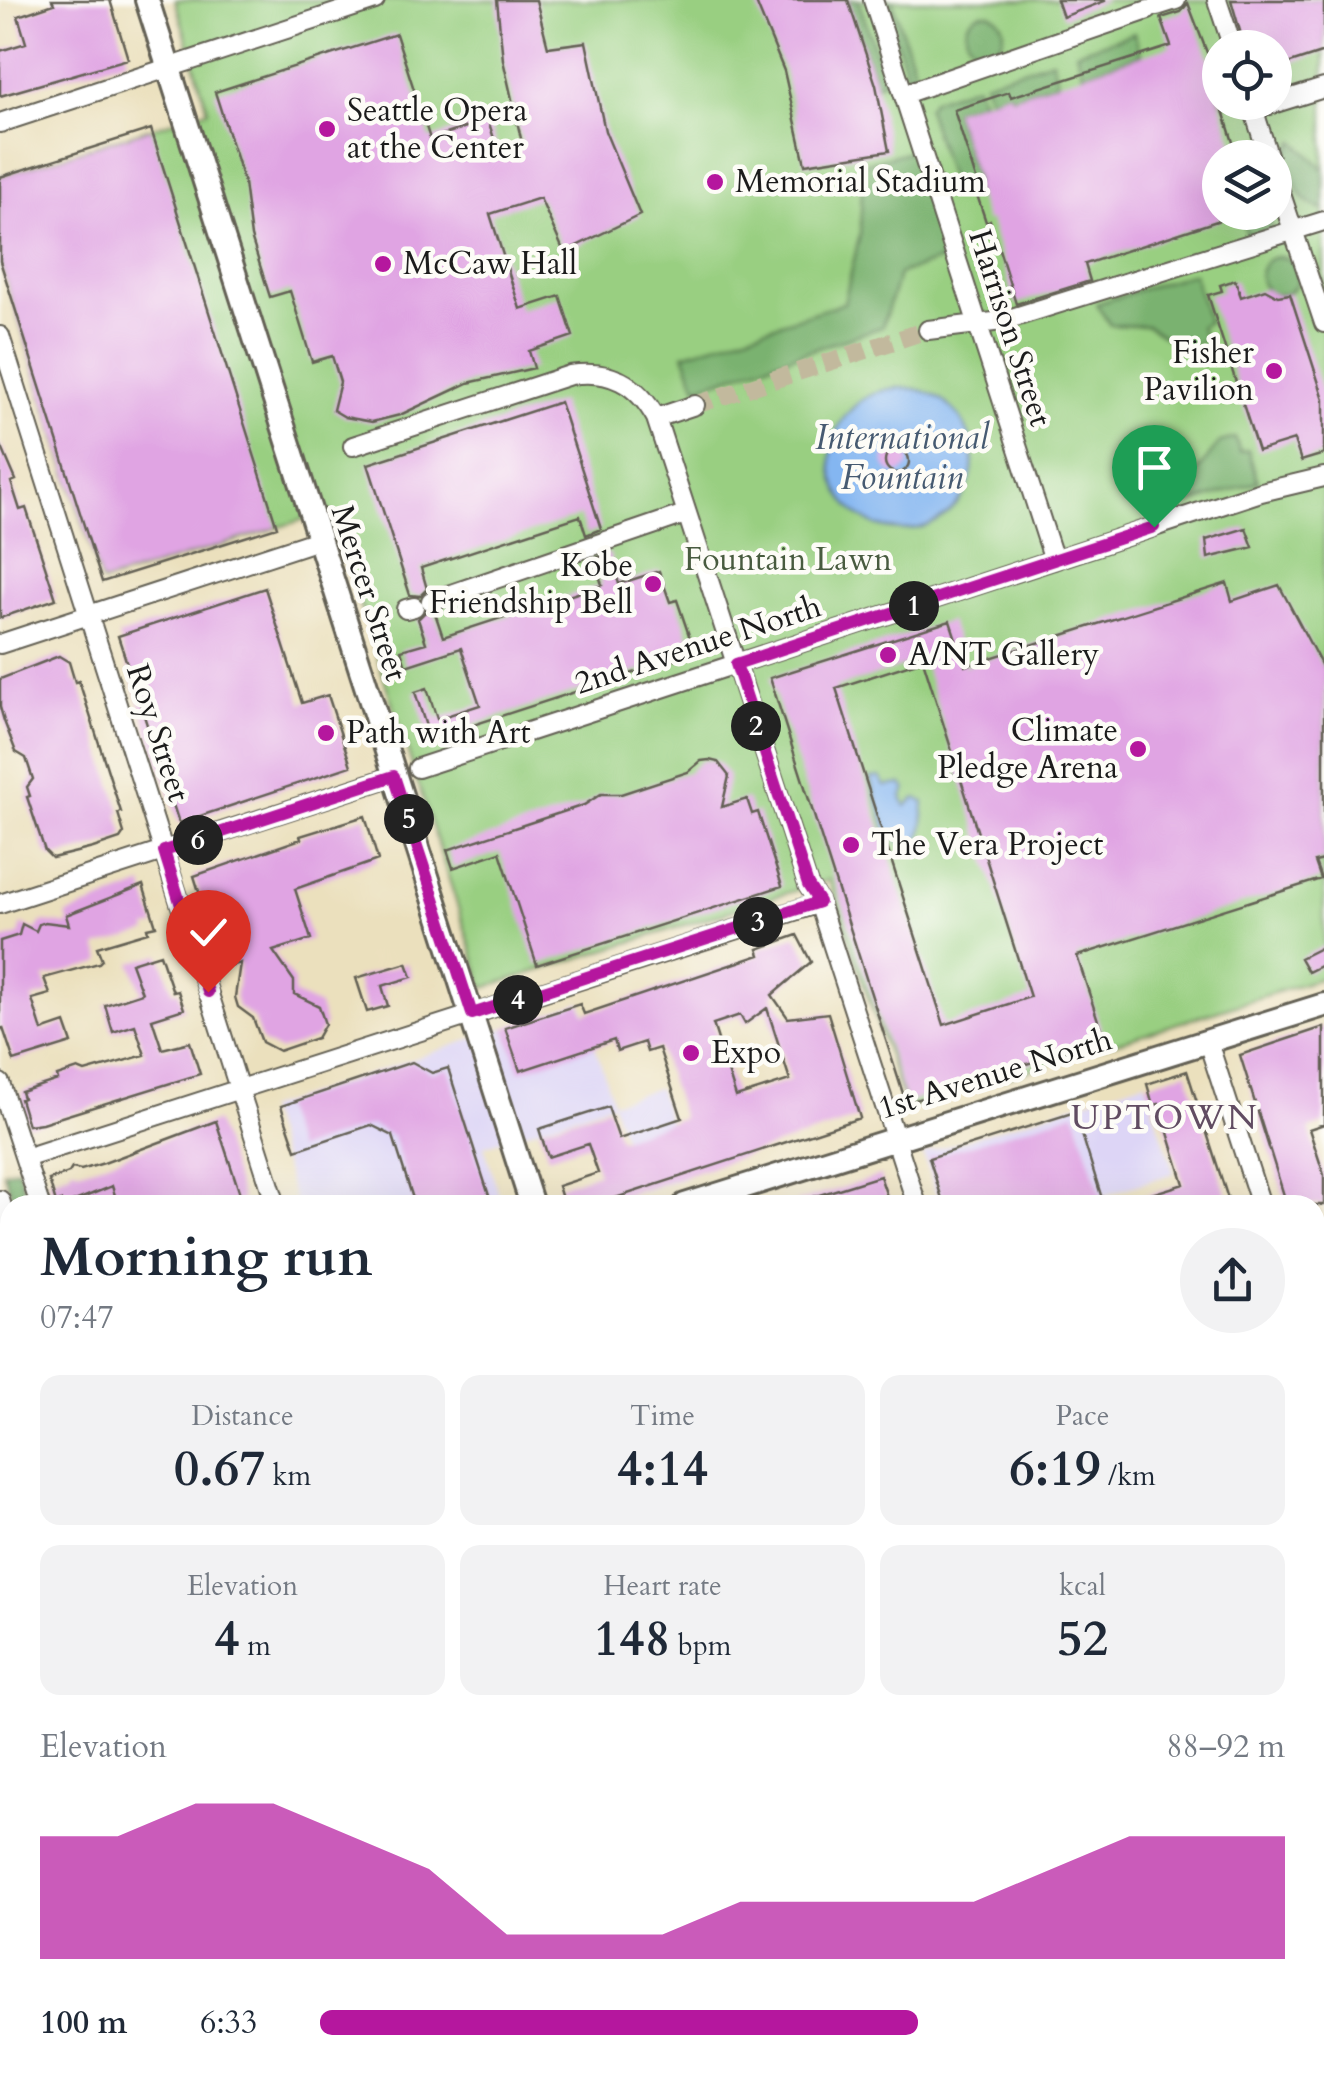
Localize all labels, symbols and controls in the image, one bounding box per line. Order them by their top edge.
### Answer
map controls [1202,30,1292,230]
button: locate [1202,30,1292,120]
place label: Seattle Opera at the Center [347,89,528,170]
marker: Seattle Opera at the Center [316,118,338,140]
button: layers [1202,140,1292,230]
place label: Memorial Stadium [735,160,986,204]
marker: Memorial Stadium [704,171,726,193]
street label: Harrison Street [957,224,1063,432]
place label: McCaw Hall [403,242,577,286]
marker: McCaw Hall [372,253,394,275]
place label: Fisher Pavilion [1143,331,1254,412]
marker: Fisher Pavilion [1263,360,1285,382]
water label: International Fountain [815,414,990,502]
pin [1112,425,1197,528]
icon: arrive [1127,440,1182,495]
street label: Mercer Street [320,499,418,687]
park label: Fountain Lawn [684,538,892,582]
place label: Kobe Friendship Bell [429,544,633,625]
marker: Kobe Friendship Bell [642,573,664,595]
pin: 1 [889,581,939,631]
street label: 2nd Avenue North [569,584,827,706]
text: 1 [907,587,921,625]
place label: A/NT Gallery [908,633,1099,677]
marker: A/NT Gallery [877,644,899,666]
street label: Roy Street [115,659,201,807]
pin: 2 [731,701,781,751]
text: 2 [749,707,763,745]
place label: Climate Pledge Arena [937,709,1118,790]
place label: Path with Art [346,711,530,755]
marker: Path with Art [315,722,337,744]
marker: Climate Pledge Arena [1127,738,1149,760]
pin: 5 [384,794,434,844]
text: 5 [402,800,416,838]
pin: 6 [173,815,223,865]
text: 6 [191,821,205,859]
place label: The Vera Project [871,823,1103,867]
marker: The Vera Project [840,834,862,856]
pin [166,890,251,993]
pin: 3 [733,897,783,947]
text: 3 [751,903,765,941]
icon: check [181,905,236,960]
pin: 4 [493,975,543,1025]
text: 4 [511,981,525,1019]
street label: 1st Avenue North [873,1017,1118,1130]
place label: Expo [711,1031,781,1075]
marker: Expo [680,1042,702,1064]
district label: UPTOWN [1071,1094,1259,1142]
text: Morning run [40,1221,373,1295]
button: share [1180,1228,1285,1333]
text: 07:47 [40,1296,114,1340]
text: Distance [191,1397,294,1435]
text: Time [630,1397,695,1435]
text: Pace [1055,1397,1110,1435]
text: 0.67 [174,1435,265,1503]
text: 4:14 [617,1435,708,1503]
text: 6:19 [1009,1435,1101,1503]
text: km [265,1457,311,1495]
text: /km [1101,1457,1156,1495]
text: Elevation [187,1567,298,1605]
text: Heart rate [603,1567,722,1605]
text: kcal [1059,1567,1106,1605]
text: 4 [214,1605,240,1673]
text: 148 [594,1605,670,1673]
text: 52 [1057,1605,1108,1673]
text: m [240,1627,271,1665]
text: bpm [670,1627,731,1665]
text: Elevation [40,1725,167,1769]
text: 88–92 m [1166,1725,1285,1769]
text: 100 m [40,2001,127,2045]
text: 6:33 [200,2001,257,2045]

